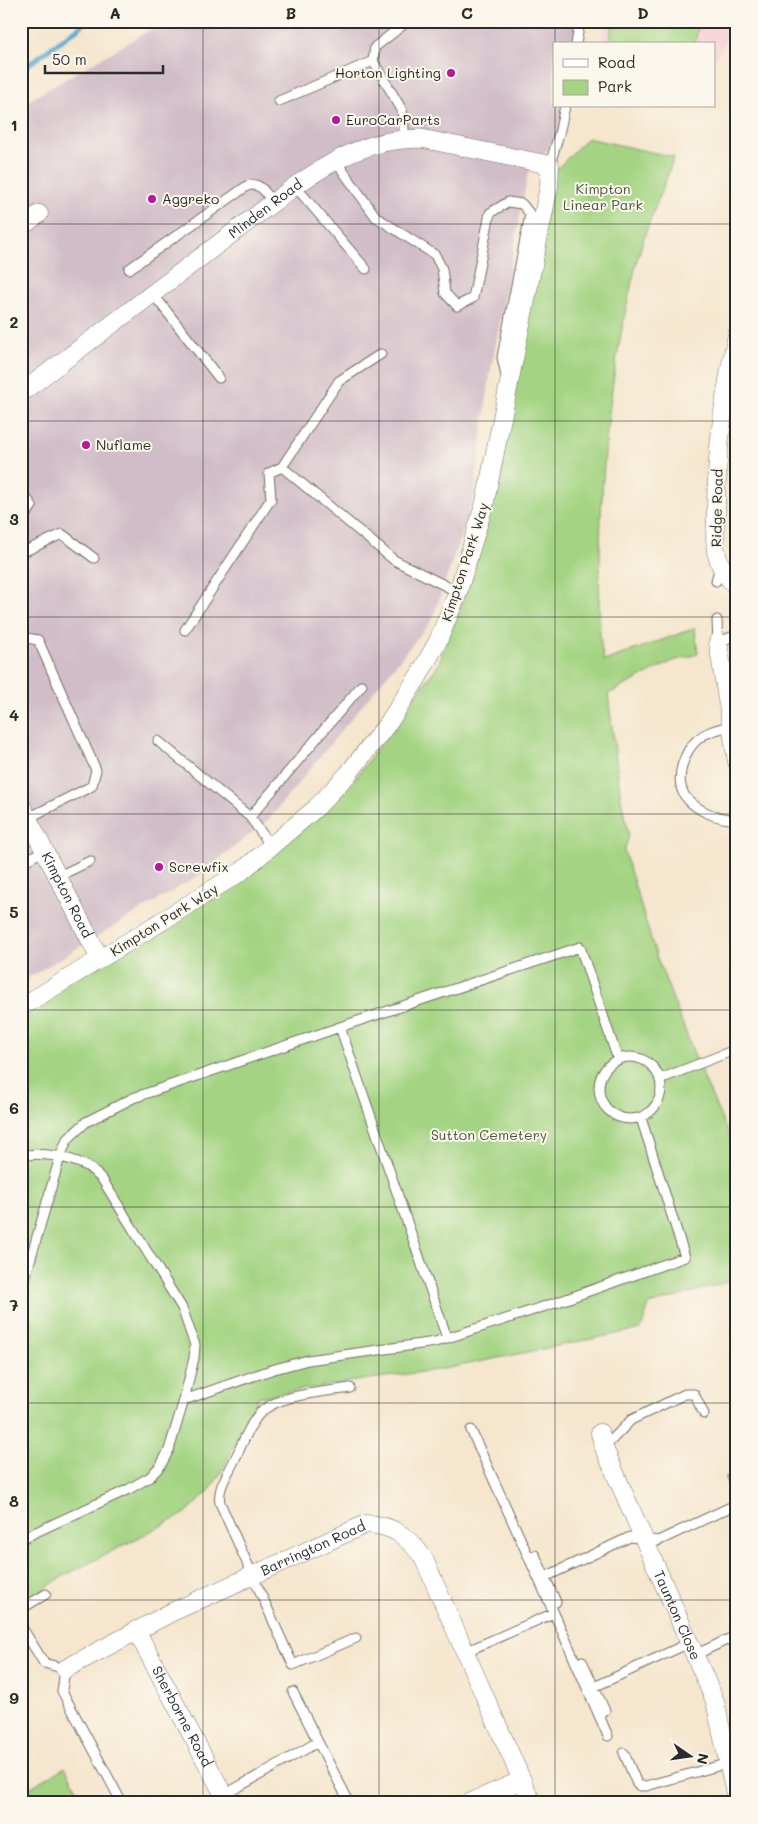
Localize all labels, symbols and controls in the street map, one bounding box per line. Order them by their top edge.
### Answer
text: A [109,2,121,23]
text: B [286,2,296,23]
text: C [461,2,473,23]
text: D [637,2,649,23]
scale bar [45,42,162,74]
legend [553,42,716,108]
text: 50 m [52,49,87,69]
text: Road [598,52,635,72]
place label: Horton Lighting [335,63,441,82]
marker: Horton Lighting [445,67,457,79]
text: Park [598,76,632,96]
place label: EuroCarParts [346,110,440,129]
text: 1 [10,114,18,135]
marker: EuroCarParts [330,114,342,126]
street label: Minden Road [224,174,306,242]
park label: Kimpton Linear Park [563,179,643,214]
place label: Aggreko [162,189,219,208]
marker: Aggreko [146,193,158,205]
text: 2 [10,311,19,332]
place label: Nuflame [96,435,152,454]
marker: Nuflame [80,439,92,451]
street label: Ridge Road [706,469,727,547]
street label: Kimpton Park Way [436,500,493,624]
text: 3 [9,508,19,529]
text: 4 [9,704,19,725]
street label: Kimpton Road [38,848,98,941]
place label: Screwfix [169,857,229,876]
marker: Screwfix [153,861,165,873]
street label: Kimpton Park Way [106,879,221,960]
text: 5 [9,901,19,922]
text: 6 [9,1097,19,1118]
park label: Sutton Cemetery [431,1125,547,1144]
text: 7 [10,1294,19,1315]
text: 8 [9,1490,19,1511]
street label: Barrington Road [257,1516,368,1580]
street label: Taunton Close [650,1567,706,1663]
street label: Sherborne Road [148,1663,217,1770]
text: 9 [9,1687,19,1708]
north arrow [666,1732,716,1782]
text: N [693,1752,714,1766]

